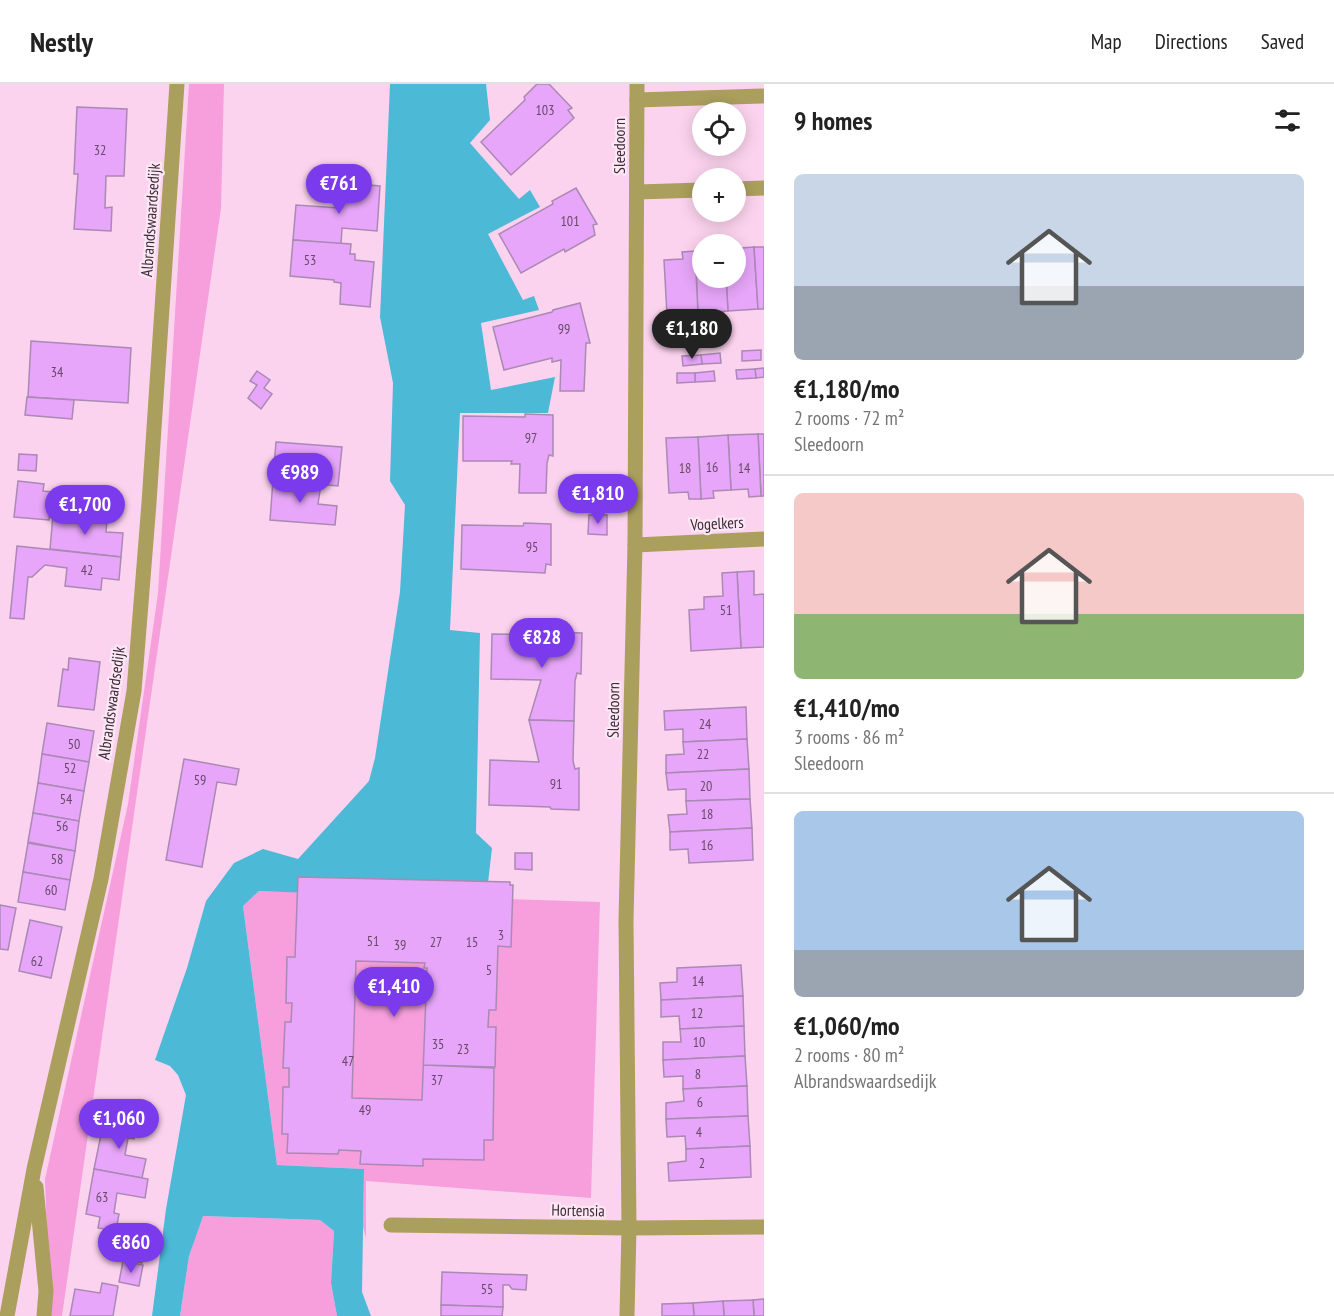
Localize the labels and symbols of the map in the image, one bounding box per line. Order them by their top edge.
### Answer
house number: 103 [536,101,554,119]
street label: Sleedoorn [609,118,629,174]
house number: 32 [94,141,106,159]
street label: Albrandswaardsedijk [136,162,164,278]
pin: €761 [303,164,375,215]
house number: 101 [561,212,579,230]
house number: 53 [304,251,316,269]
pin: €1,180 [643,309,741,360]
house number: 99 [558,320,570,338]
house number: 34 [51,363,64,381]
house number: 97 [525,429,537,447]
pin: €989 [264,453,336,504]
house number: 16 [706,458,718,476]
house number: 18 [679,459,691,477]
house number: 14 [738,459,751,477]
pin: €1,810 [549,474,647,525]
pin: €1,700 [36,485,134,536]
street label: Vogelkers [689,512,744,534]
house number: 95 [526,538,538,556]
house number: 42 [81,561,93,579]
house number: 51 [720,601,732,619]
pin: €828 [506,618,578,669]
street label: Albrandswaardsedijk [93,644,129,761]
street label: Sleedoorn [603,682,623,738]
house number: 24 [699,715,712,733]
house number: 50 [68,735,80,753]
house number: 22 [697,745,709,763]
house number: 52 [64,759,76,777]
house number: 59 [194,771,206,789]
house number: 91 [550,775,562,793]
house number: 20 [700,777,712,795]
house number: 54 [60,790,73,808]
house number: 18 [701,805,713,823]
house number: 56 [56,817,68,835]
house number: 16 [701,836,713,854]
house number: 58 [51,850,63,868]
house number: 60 [45,881,57,899]
house number: 3 [498,926,504,944]
house number: 51 [367,932,379,950]
house number: 27 [430,933,442,951]
house number: 15 [466,933,478,951]
house number: 39 [394,936,406,954]
house number: 62 [31,952,43,970]
house number: 5 [486,961,492,979]
pin: €1,410 [345,967,443,1018]
house number: 14 [692,972,705,990]
house number: 12 [691,1004,703,1022]
house number: 10 [693,1033,705,1051]
house number: 35 [432,1035,444,1053]
house number: 23 [457,1040,469,1058]
house number: 47 [342,1052,354,1070]
house number: 8 [695,1065,701,1083]
house number: 37 [431,1071,443,1089]
house number: 6 [697,1093,703,1111]
pin: €1,060 [70,1099,168,1150]
house number: 49 [359,1101,371,1119]
house number: 4 [696,1123,703,1141]
house number: 2 [699,1154,705,1172]
house number: 63 [96,1188,108,1206]
street label: Hortensia [551,1200,605,1220]
pin: €860 [95,1223,167,1274]
house number: 55 [481,1280,493,1298]

